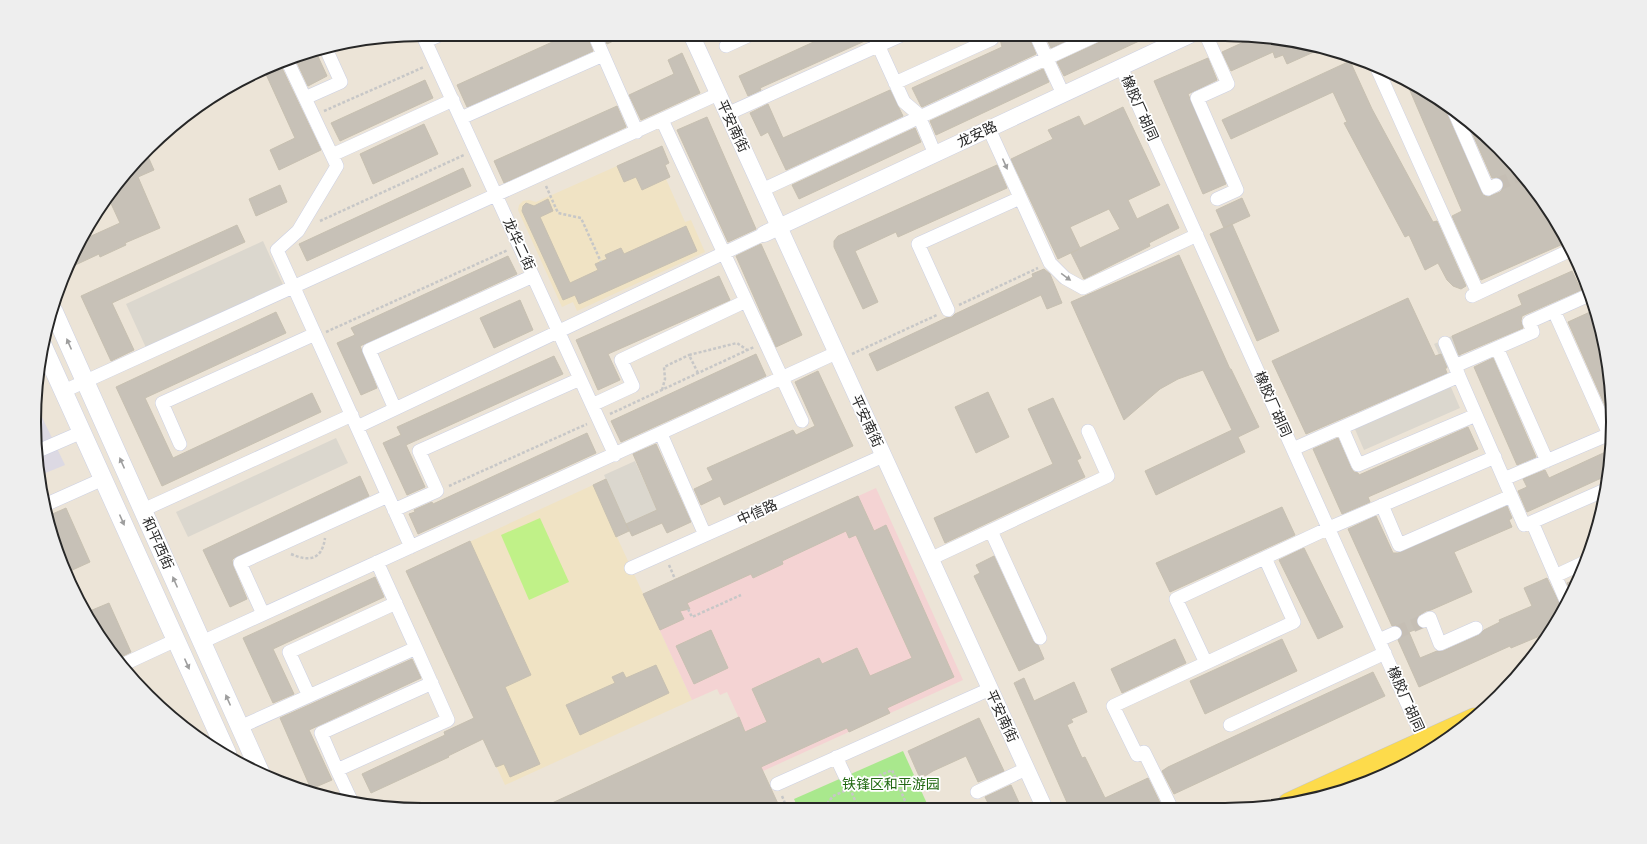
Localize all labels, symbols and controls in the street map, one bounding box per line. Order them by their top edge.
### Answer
street label: 橡胶厂胡同 [1116,72,1162,144]
street label: 平安南街 [711,97,753,156]
street label: 龙安路 [954,117,1001,153]
one-way arrow [1002,159,1008,170]
street label: 龙华二街 [497,215,539,274]
one-way arrow [1060,273,1071,282]
one-way arrow [66,339,72,350]
street label: 橡胶厂胡同 [1249,368,1295,440]
street label: 平安南街 [845,392,887,451]
one-way arrow [119,457,125,468]
street label: 中信路 [734,495,781,531]
one-way arrow [119,514,125,526]
street label: 和平西街 [137,514,178,573]
one-way arrow [172,576,178,587]
one-way arrow [184,658,190,670]
street label: 橡胶厂胡同 [1382,663,1428,735]
street label: 平安南街 [980,687,1022,746]
one-way arrow [225,695,231,706]
park label: 铁锋区和平游园 [842,775,940,795]

